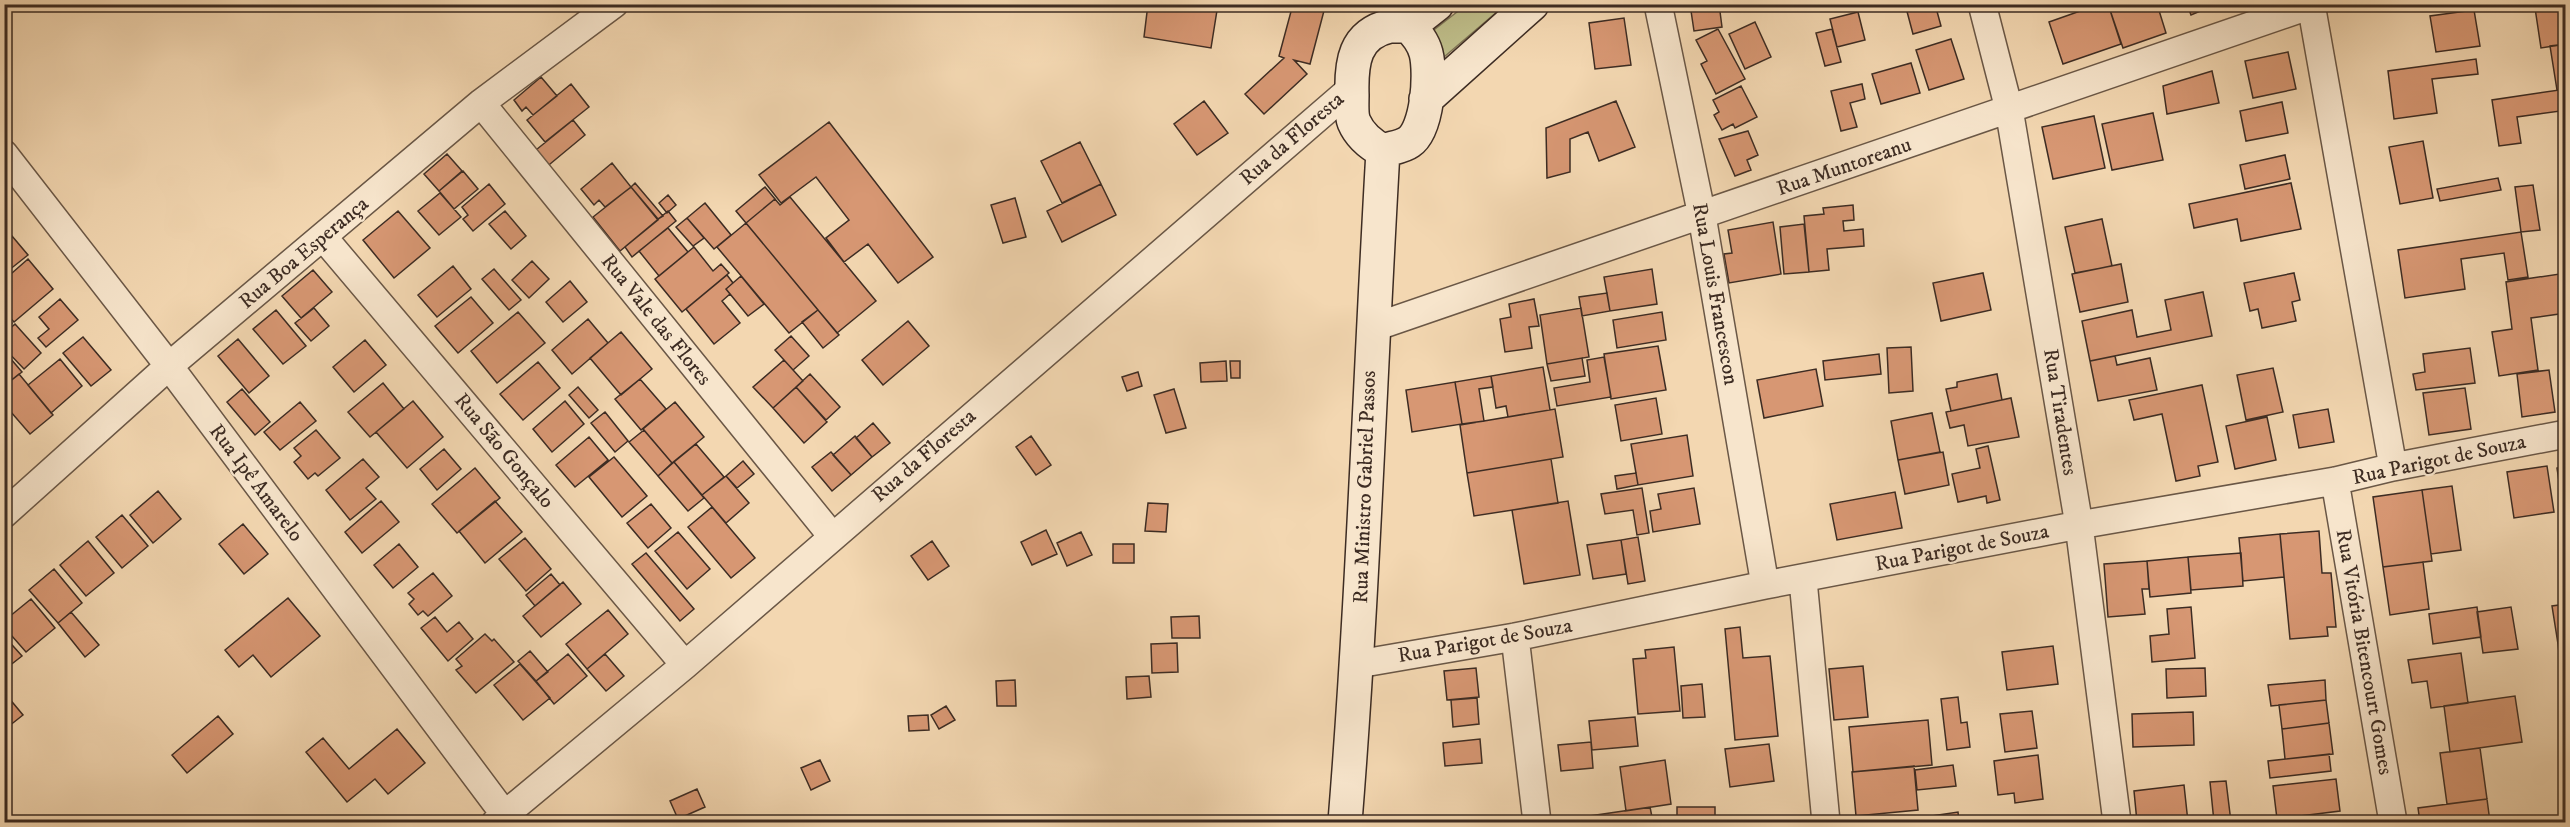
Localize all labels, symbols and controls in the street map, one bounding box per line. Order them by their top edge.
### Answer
street label: Rua da Floresta [1234,87,1350,191]
street label: Rua Muntoreanu [1773,132,1915,202]
street label: Rua Boa Esperança [234,191,374,315]
street label: Rua Louis Francescon [1686,201,1744,387]
street label: Rua Vale das Flores [595,249,717,391]
street label: Rua Tiradentes [2037,347,2083,477]
street label: Rua Ministro Gabriel Passos [1348,370,1382,604]
street label: Rua São Gonçalo [448,388,560,514]
street label: Rua da Floresta [866,404,982,508]
street label: Rua Ipê Amarelo [203,419,309,547]
street label: Rua Parigot de Souza [2350,429,2528,491]
street label: Rua Parigot de Souza [1873,518,2051,578]
street label: Rua Vitória Bitencourt Gomes [2330,527,2398,777]
street label: Rua Parigot de Souza [1396,613,1574,669]

